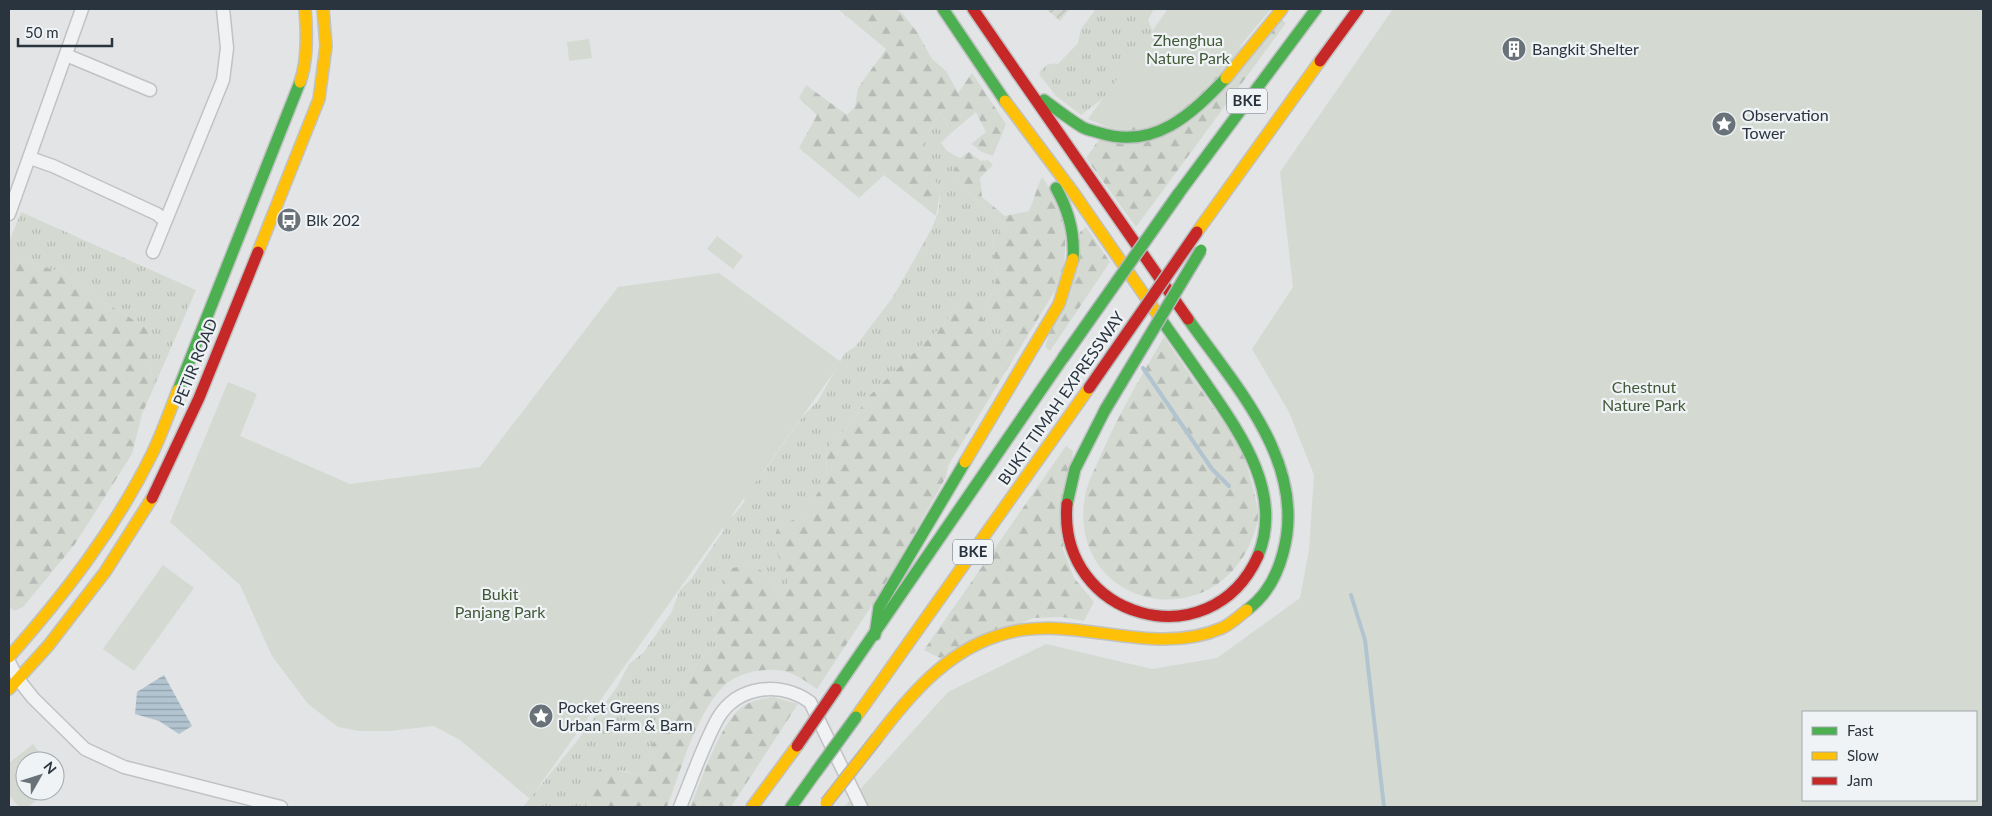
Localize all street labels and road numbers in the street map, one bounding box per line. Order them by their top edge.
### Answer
road number: BKE [1227,88,1267,114]
street label: BUKIT TIMAH EXPRESSWAY [993,307,1128,488]
street label: PETIR ROAD [168,315,221,408]
road number: BKE [953,540,993,564]

